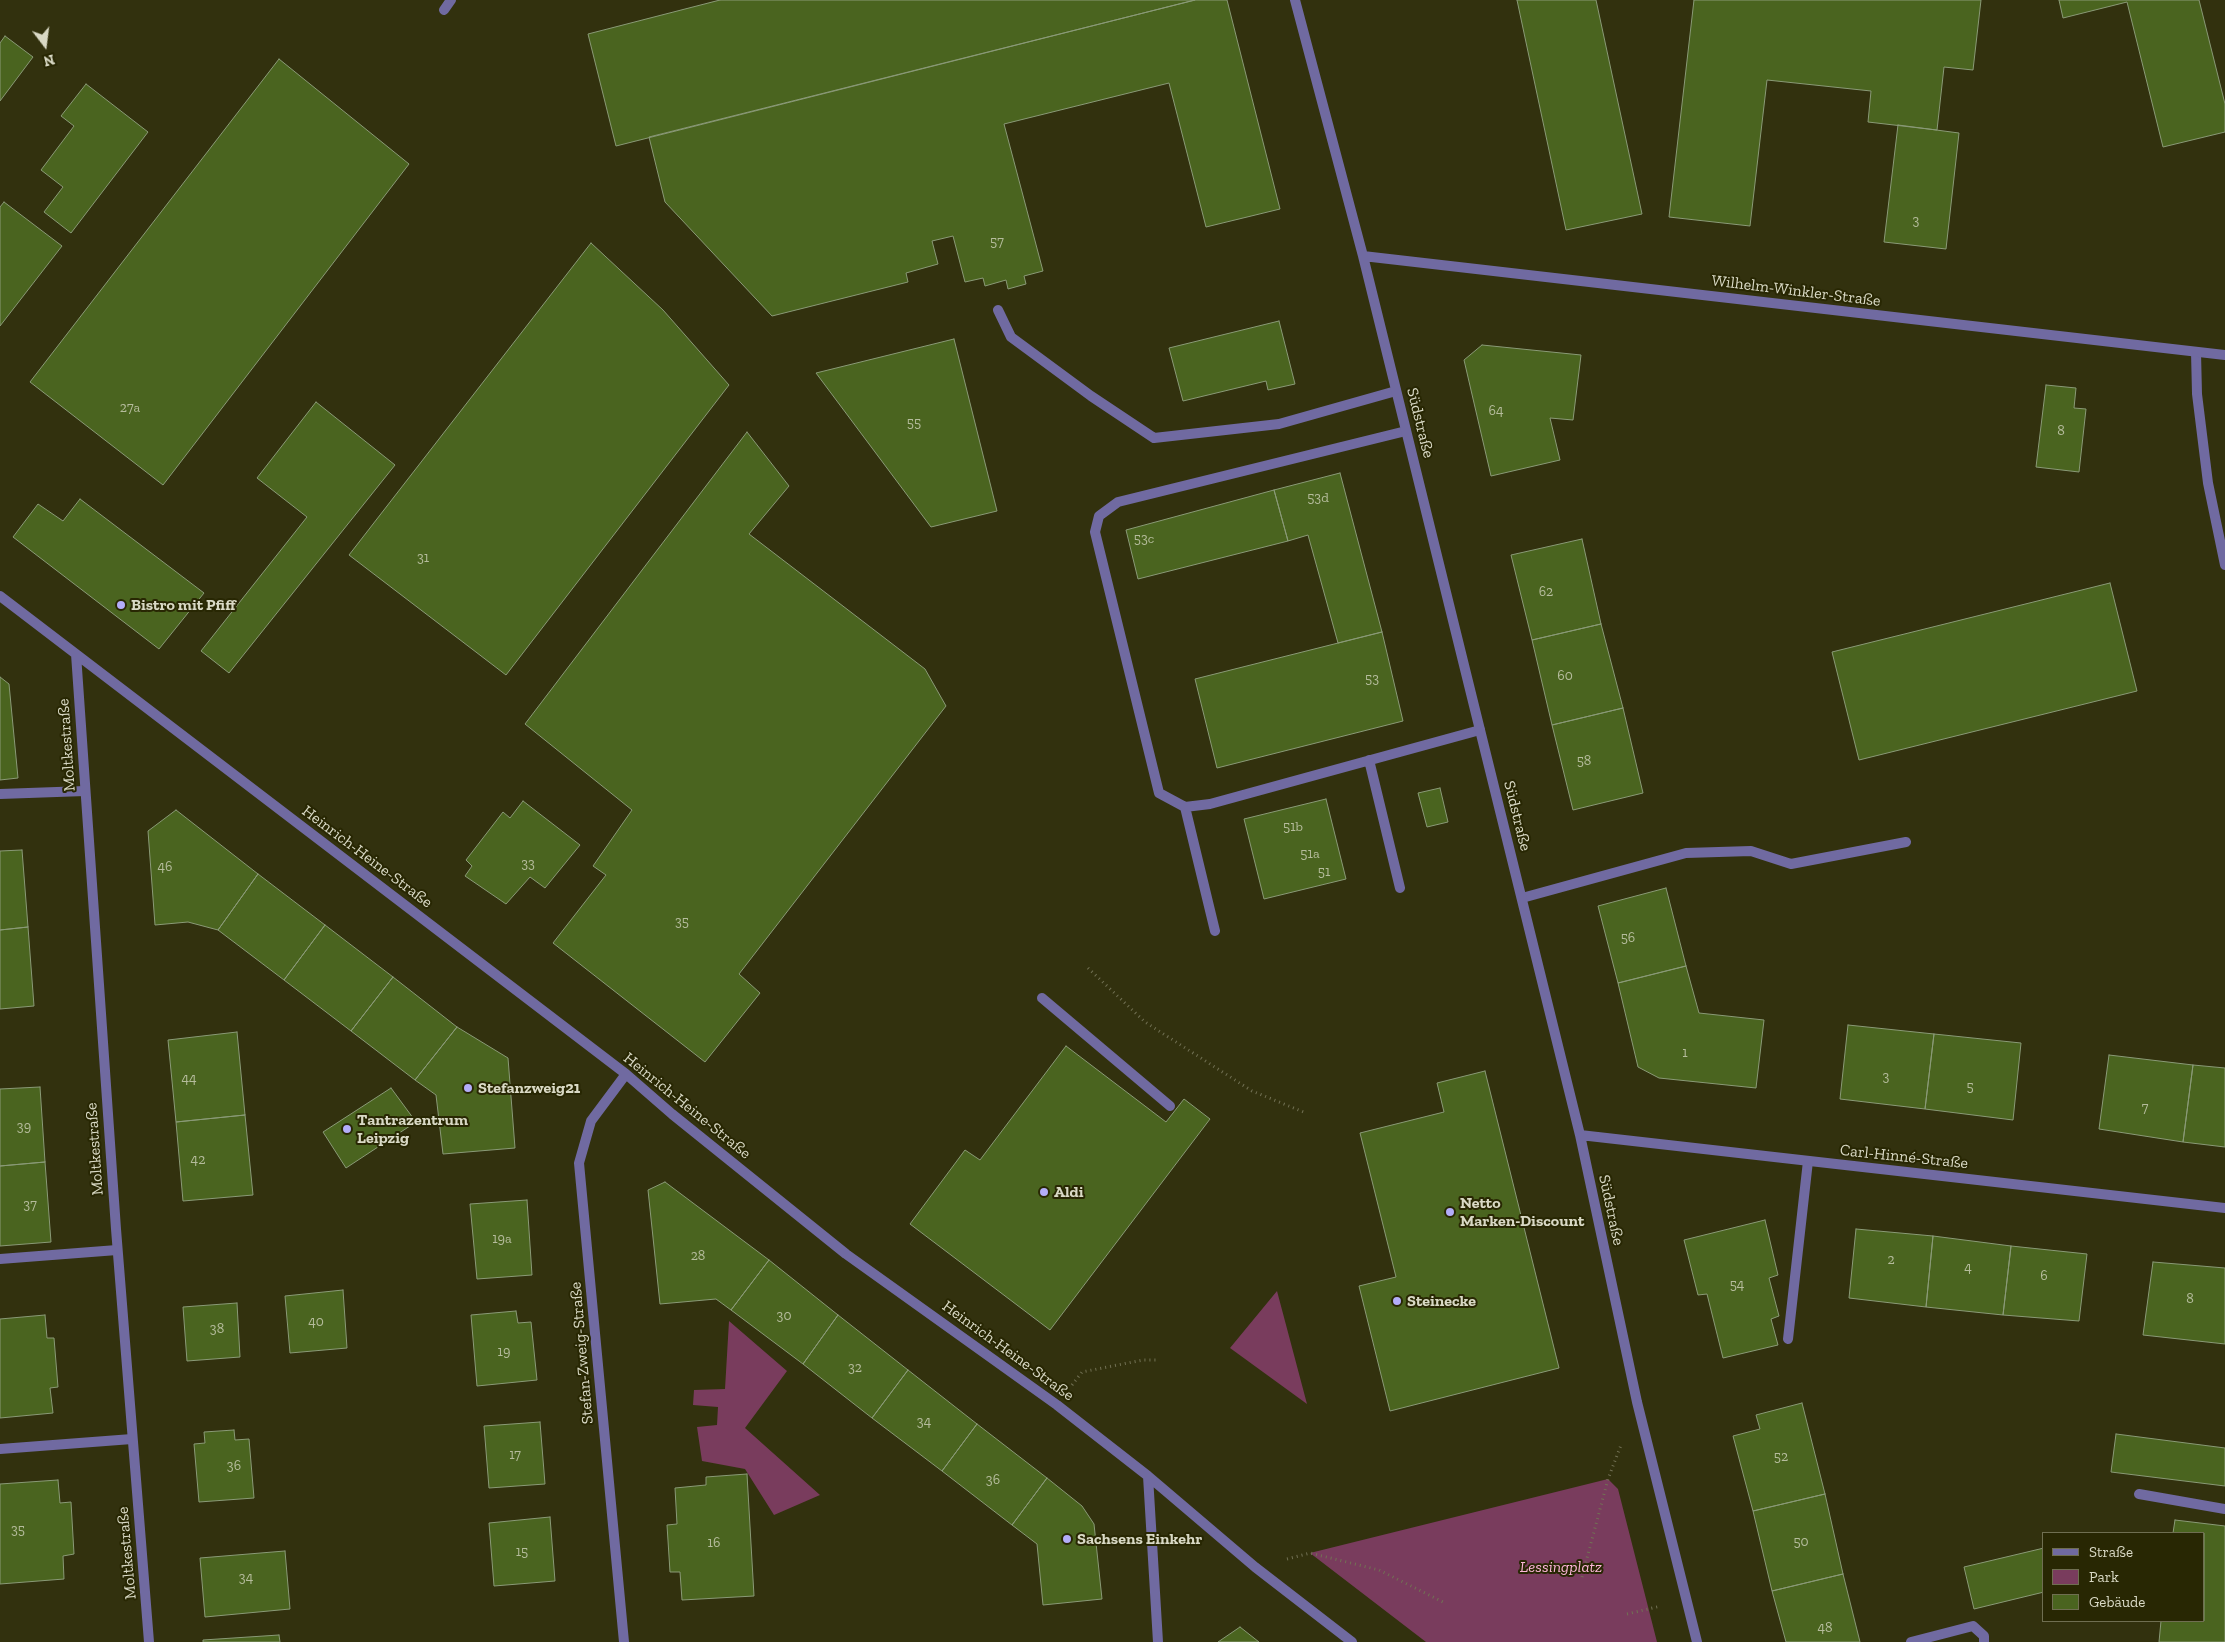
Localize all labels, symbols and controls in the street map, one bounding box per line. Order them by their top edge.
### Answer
north arrow [20,20,70,70]
text: N [42,50,56,70]
house number: 3 [1913,213,1919,229]
house number: 57 [990,234,1004,250]
street label: Wilhelm-Winkler-Straße [1710,271,1882,311]
street label: Südstraße [1402,386,1438,460]
house number: 27a [120,400,140,416]
house number: 64 [1489,403,1503,419]
house number: 55 [907,415,921,431]
house number: 8 [2057,423,2065,439]
house number: 53d [1307,490,1329,506]
house number: 53c [1134,531,1154,547]
house number: 31 [417,550,429,566]
house number: 62 [1539,584,1553,600]
place label: Bistro mit Pfiff [131,595,235,615]
marker: Bistro mit Pfiff [115,599,127,611]
house number: 60 [1557,668,1573,684]
house number: 53 [1365,671,1379,687]
street label: Moltkestraße [54,698,80,792]
house number: 58 [1577,753,1591,769]
street label: Südstraße [1499,779,1535,853]
street label: Heinrich-Heine-Straße [298,802,436,912]
house number: 51b [1283,819,1303,835]
house number: 51a [1300,846,1320,862]
house number: 33 [521,856,535,872]
house number: 46 [158,859,172,875]
house number: 51 [1318,864,1330,880]
house number: 35 [675,914,689,930]
house number: 56 [1621,930,1635,946]
house number: 1 [1682,1045,1688,1061]
street label: Heinrich-Heine-Straße [619,1049,755,1163]
house number: 3 [1883,1069,1889,1085]
house number: 44 [181,1071,197,1087]
place label: Stefanzweig21 [478,1078,580,1098]
house number: 5 [1966,1079,1974,1095]
marker: Stefanzweig21 [462,1082,474,1094]
house number: 7 [2142,1100,2148,1116]
street label: Moltkestraße [82,1102,108,1196]
place label: Tantrazentrum Leipzig [357,1110,468,1148]
house number: 39 [17,1119,31,1135]
marker: Tantrazentrum Leipzig [341,1123,353,1135]
street label: Carl-Hinné-Straße [1839,1141,1969,1173]
house number: 42 [191,1152,205,1168]
street label: Südstraße [1594,1173,1628,1247]
place label: Aldi [1054,1182,1083,1202]
marker: Aldi [1038,1186,1050,1198]
place label: Netto Marken-Discount [1460,1193,1584,1231]
house number: 37 [23,1197,37,1213]
marker: Netto Marken-Discount [1444,1206,1456,1218]
house number: 19a [492,1231,512,1247]
house number: 28 [691,1248,705,1264]
house number: 2 [1887,1252,1895,1268]
house number: 4 [1964,1260,1972,1276]
house number: 6 [2040,1268,2048,1284]
house number: 54 [1730,1277,1744,1293]
street label: Stefan-Zweig-Straße [566,1281,598,1425]
place label: Steinecke [1407,1291,1476,1311]
house number: 8 [2186,1291,2194,1307]
marker: Steinecke [1391,1295,1403,1307]
street label: Heinrich-Heine-Straße [938,1297,1078,1405]
house number: 30 [777,1308,791,1324]
house number: 40 [308,1314,324,1330]
house number: 38 [210,1321,224,1337]
house number: 19 [498,1344,510,1360]
house number: 32 [848,1360,862,1376]
house number: 34 [917,1414,931,1430]
house number: 17 [509,1447,521,1463]
house number: 52 [1774,1449,1788,1465]
house number: 36 [227,1458,241,1474]
house number: 36 [986,1472,1000,1488]
street label: Moltkestraße [113,1506,141,1600]
house number: 35 [11,1522,25,1538]
place label: Sachsens Einkehr [1077,1529,1202,1549]
legend [2042,1532,2205,1622]
marker: Sachsens Einkehr [1061,1533,1073,1545]
house number: 50 [1793,1534,1809,1550]
house number: 16 [708,1535,720,1551]
text: Straße [2089,1543,2133,1561]
house number: 15 [516,1544,528,1560]
park label: Lessingplatz [1520,1557,1602,1577]
text: Park [2089,1568,2119,1586]
house number: 34 [239,1570,253,1586]
text: Gebäude [2089,1593,2145,1611]
house number: 48 [1817,1620,1833,1636]

